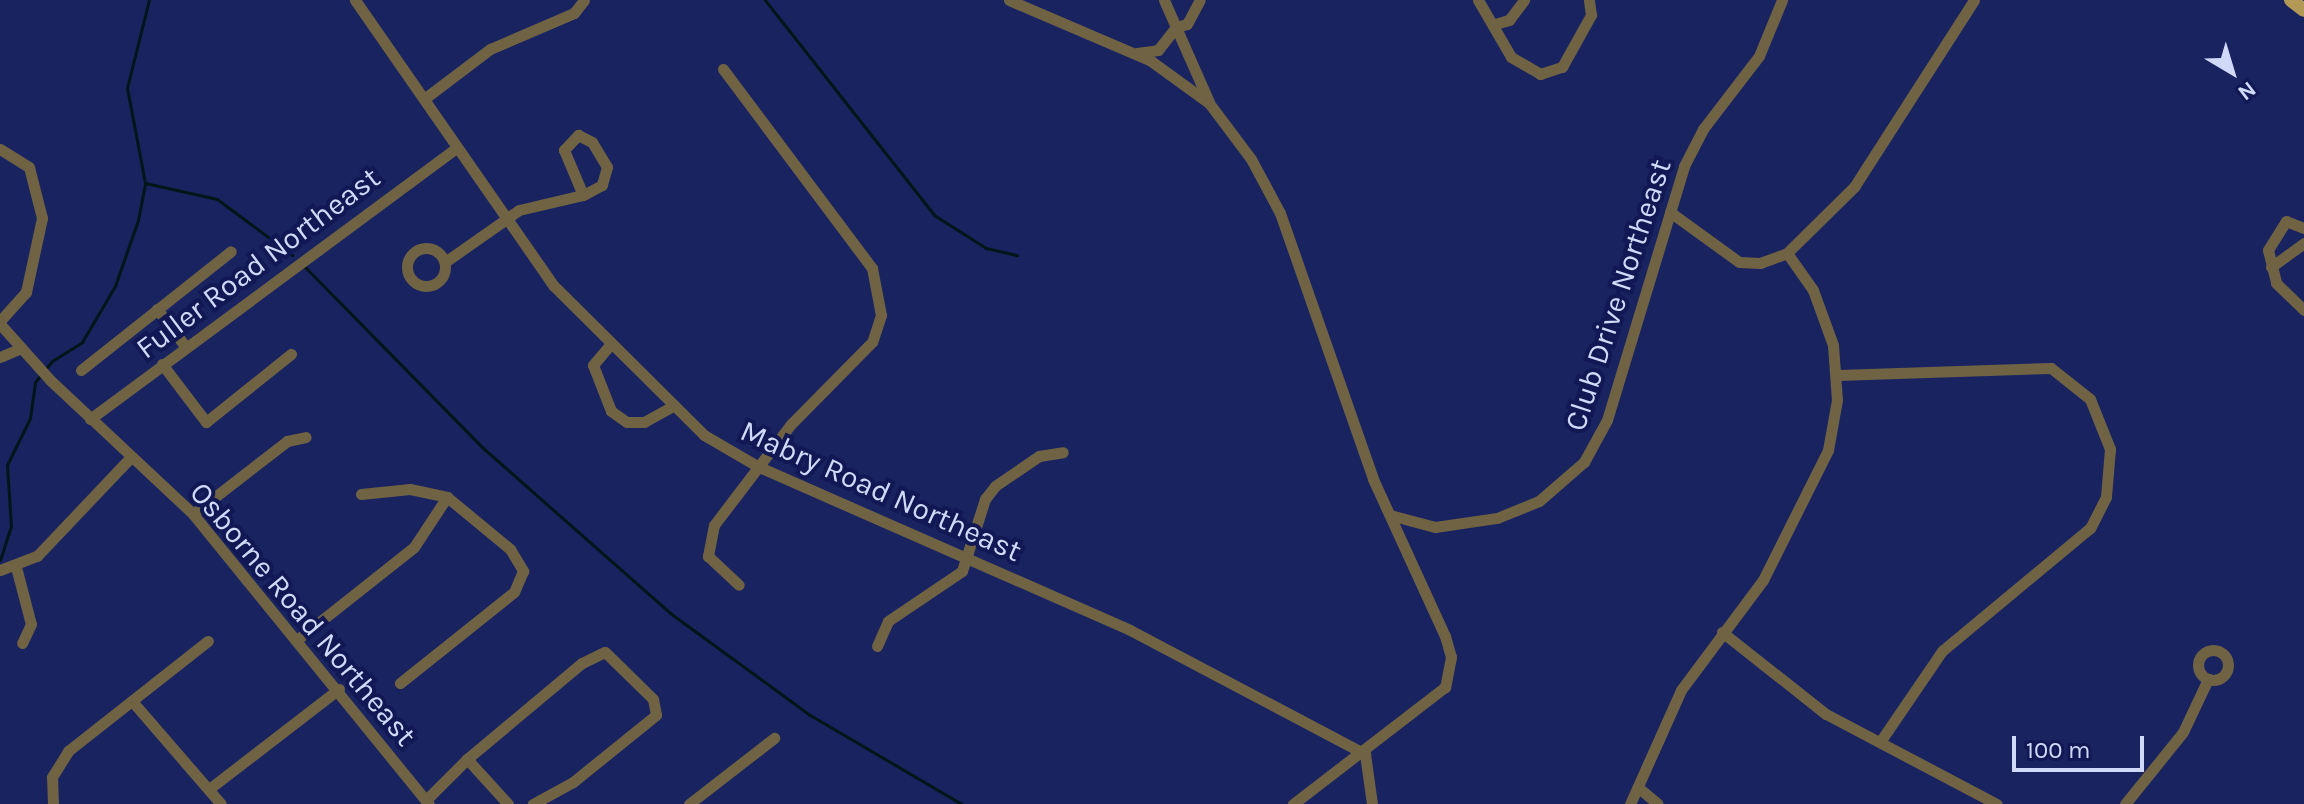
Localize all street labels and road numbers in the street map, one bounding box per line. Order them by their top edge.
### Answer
street label: Club Drive Northeast [1557,155,1679,435]
street label: Fuller Road Northeast [129,160,387,366]
street label: Mabry Road Northeast [735,413,1027,569]
street label: Osborne Road Northeast [182,475,424,753]

